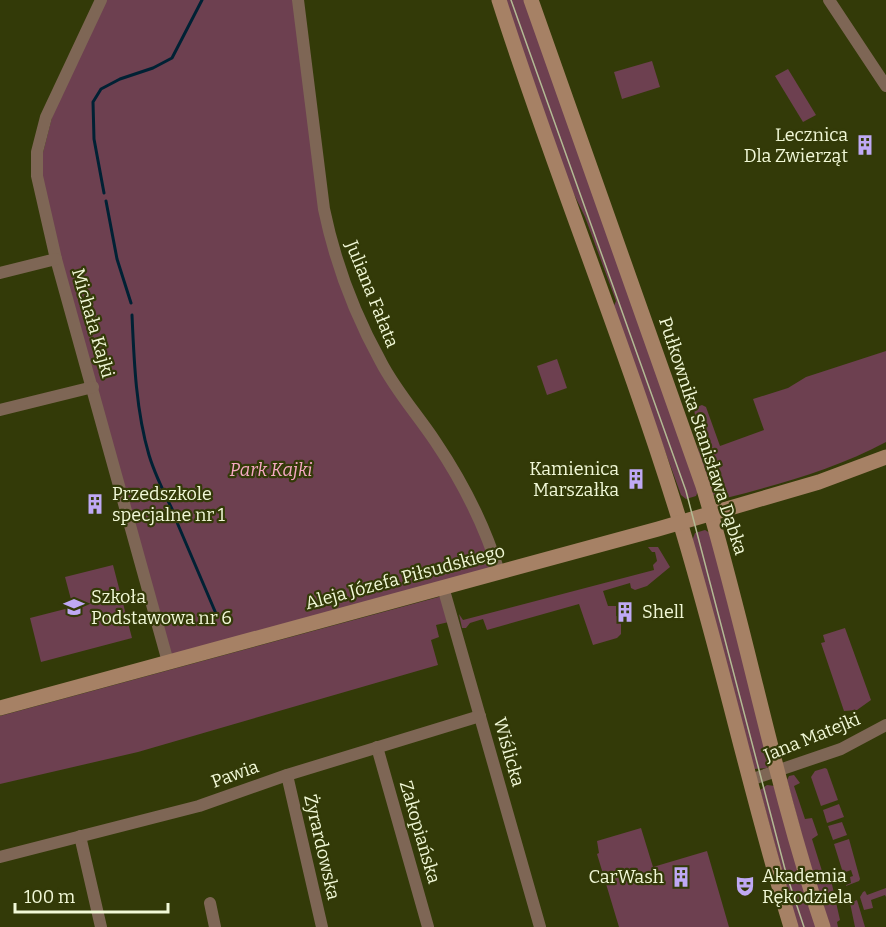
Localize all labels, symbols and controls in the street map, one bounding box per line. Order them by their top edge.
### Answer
place label: Lecznica Dla Zwierząt [744,124,848,167]
building icon: Lecznica Dla Zwierząt [853,133,877,157]
street label: Juliana Fałata [340,236,403,351]
street label: Michała Kajki [67,266,119,380]
street label: Pułkownika Stanisława Dąbka [654,314,752,558]
place label: Kamienica Marszałka [529,458,619,501]
park label: Park Kajki [230,459,312,481]
building icon: Kamienica Marszałka [624,467,648,491]
place label: Przedszkole specjalne nr 1 [112,483,226,526]
building icon: Przedszkole specjalne nr 1 [83,492,107,516]
street label: Aleja Józefa Piłsudskiego [303,540,507,614]
place label: Szkoła Podstawowa nr 6 [91,586,232,629]
school or university icon: Szkoła Podstawowa nr 6 [62,595,86,619]
building icon: Shell [613,600,637,624]
place label: Shell [642,601,684,623]
street label: Jana Matejki [760,708,863,767]
street label: Wiślicka [489,715,529,789]
street label: Pawia [208,755,262,793]
street label: Zakopiańska [395,778,445,886]
street label: Żyrardowska [299,792,345,902]
building icon: CarWash [669,865,693,889]
place label: Akademia Rękodziela [762,865,853,908]
place label: CarWash [588,866,664,888]
theatre icon: Akademia Rękodziela [733,874,757,898]
scale bar [15,876,168,914]
text: 100 m [24,886,75,908]

